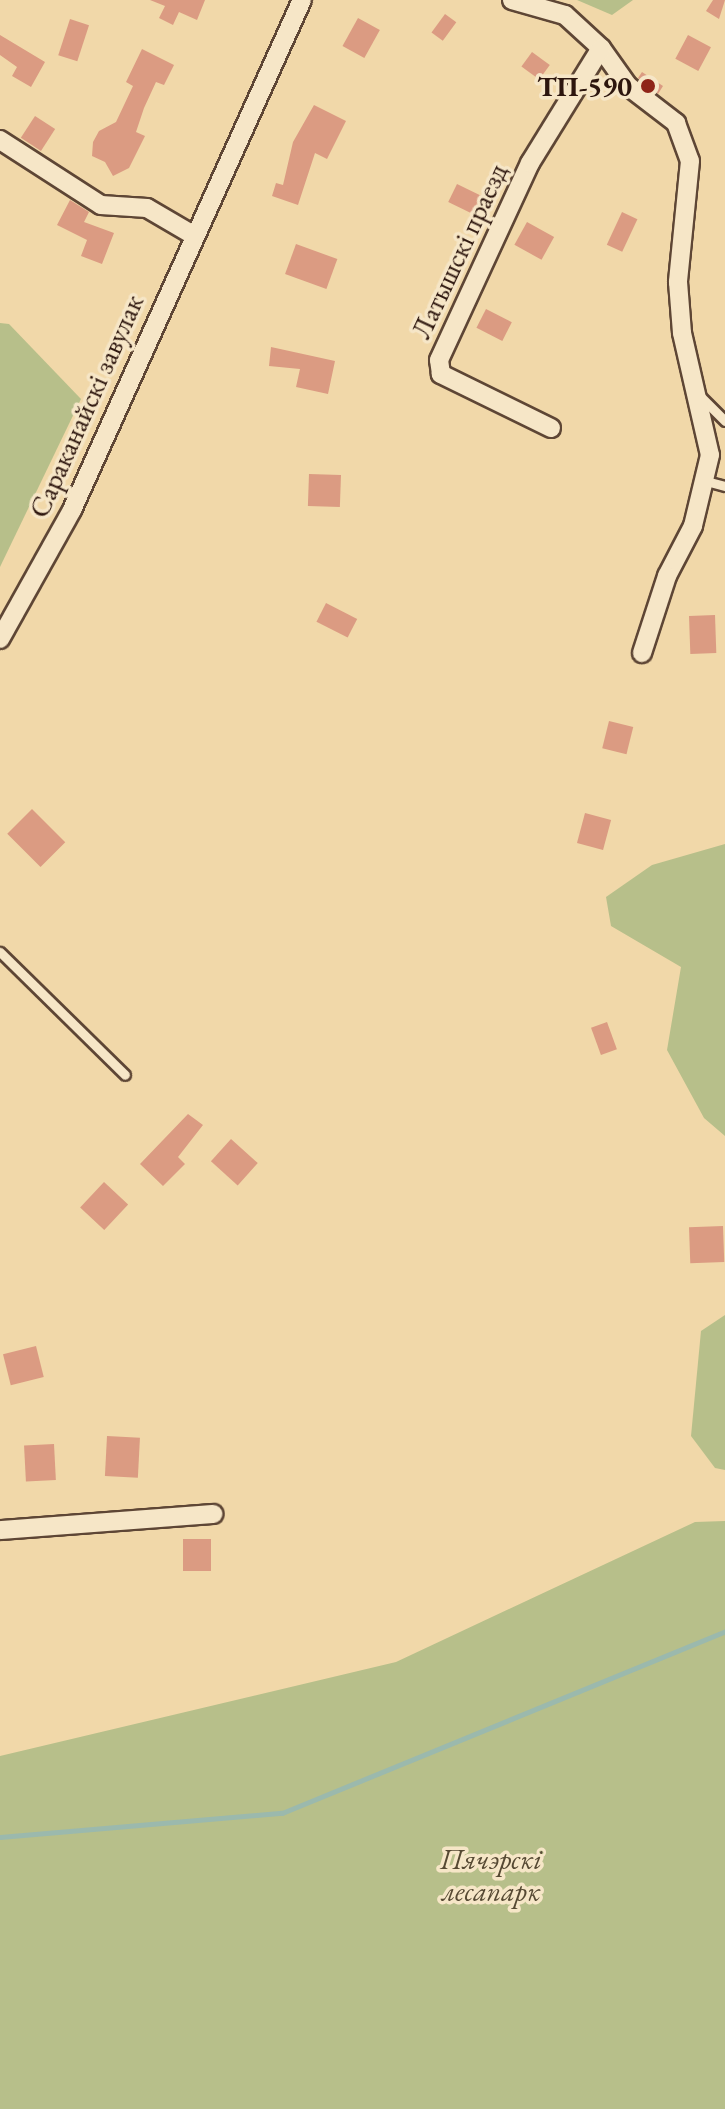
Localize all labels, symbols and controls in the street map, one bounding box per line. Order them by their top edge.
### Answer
place label: ТП-590 [537,69,632,103]
marker: ТП-590 [639,77,657,95]
street label: Латышскі праезд [404,158,514,344]
street label: Сараканайскі завулак [22,289,150,523]
park label: Пячэрскі лесапарк [440,1842,542,1908]

